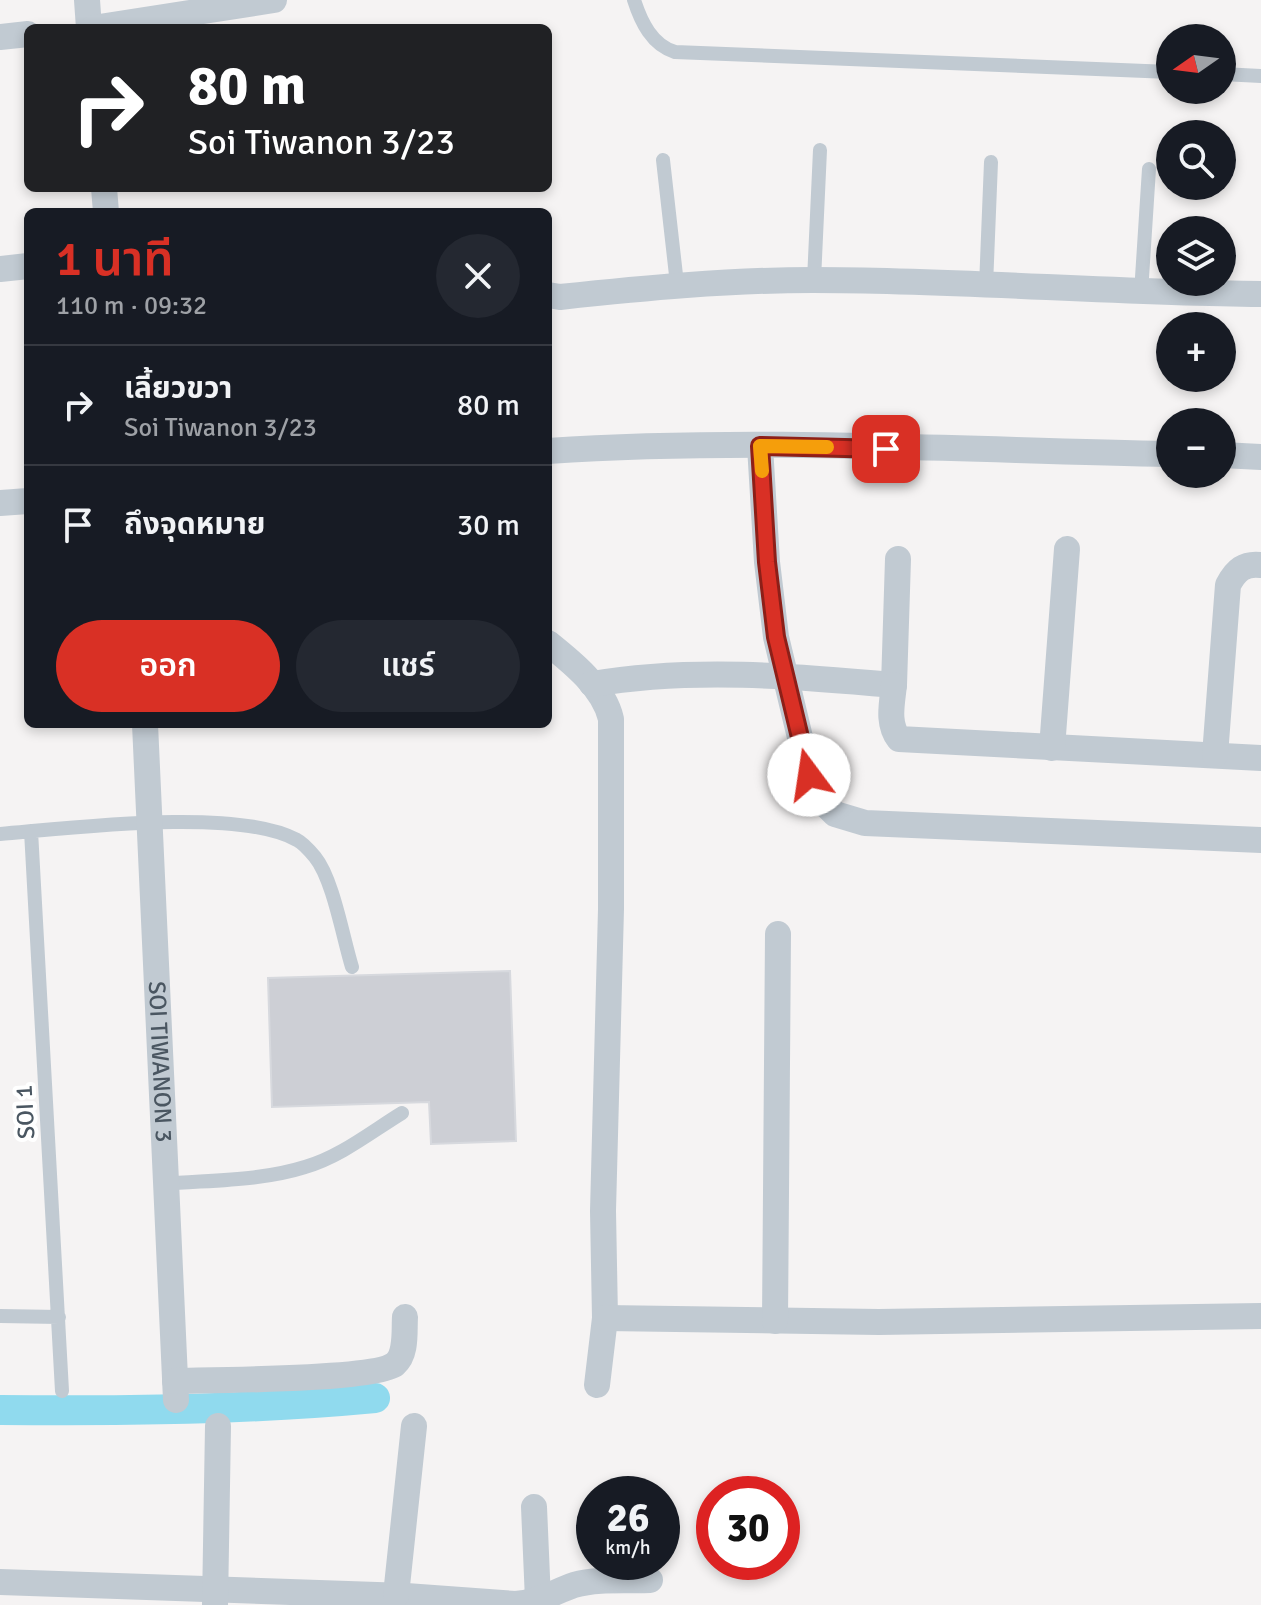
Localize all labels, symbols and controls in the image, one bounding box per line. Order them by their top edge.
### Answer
north arrow [1156,24,1236,104]
map controls [1156,24,1236,488]
text: 80 m [188,51,306,120]
icon: right [56,56,160,160]
text: Soi Tiwanon 3/23 [188,120,455,165]
button: search [1156,120,1236,200]
button: layers [1156,216,1236,296]
text: 1 นาที [56,230,174,289]
button: close [436,234,520,318]
text: 110 m · 09:32 [56,290,207,322]
button: + [1156,312,1236,392]
text: เลี้ยวขวา [124,370,232,407]
icon: right [56,383,100,427]
text: 80 m [457,387,520,424]
button: − [1156,408,1236,488]
text: Soi Tiwanon 3/23 [124,412,317,444]
pin [852,415,920,483]
icon: arrive [864,427,908,471]
icon: arrive [56,503,100,547]
text: ถึงจุดหมาย [124,506,265,543]
text: 30 m [457,507,520,544]
button: ออก [56,620,280,712]
button: แชร์ [296,620,520,712]
position arrow [767,733,851,817]
street label: SOI TIWANON 3 [142,980,179,1143]
street label: SOI 1 [9,1084,41,1140]
speed limit sign: 30 [696,1476,800,1580]
text: 26 [606,1493,650,1543]
text: km/h [605,1535,651,1560]

